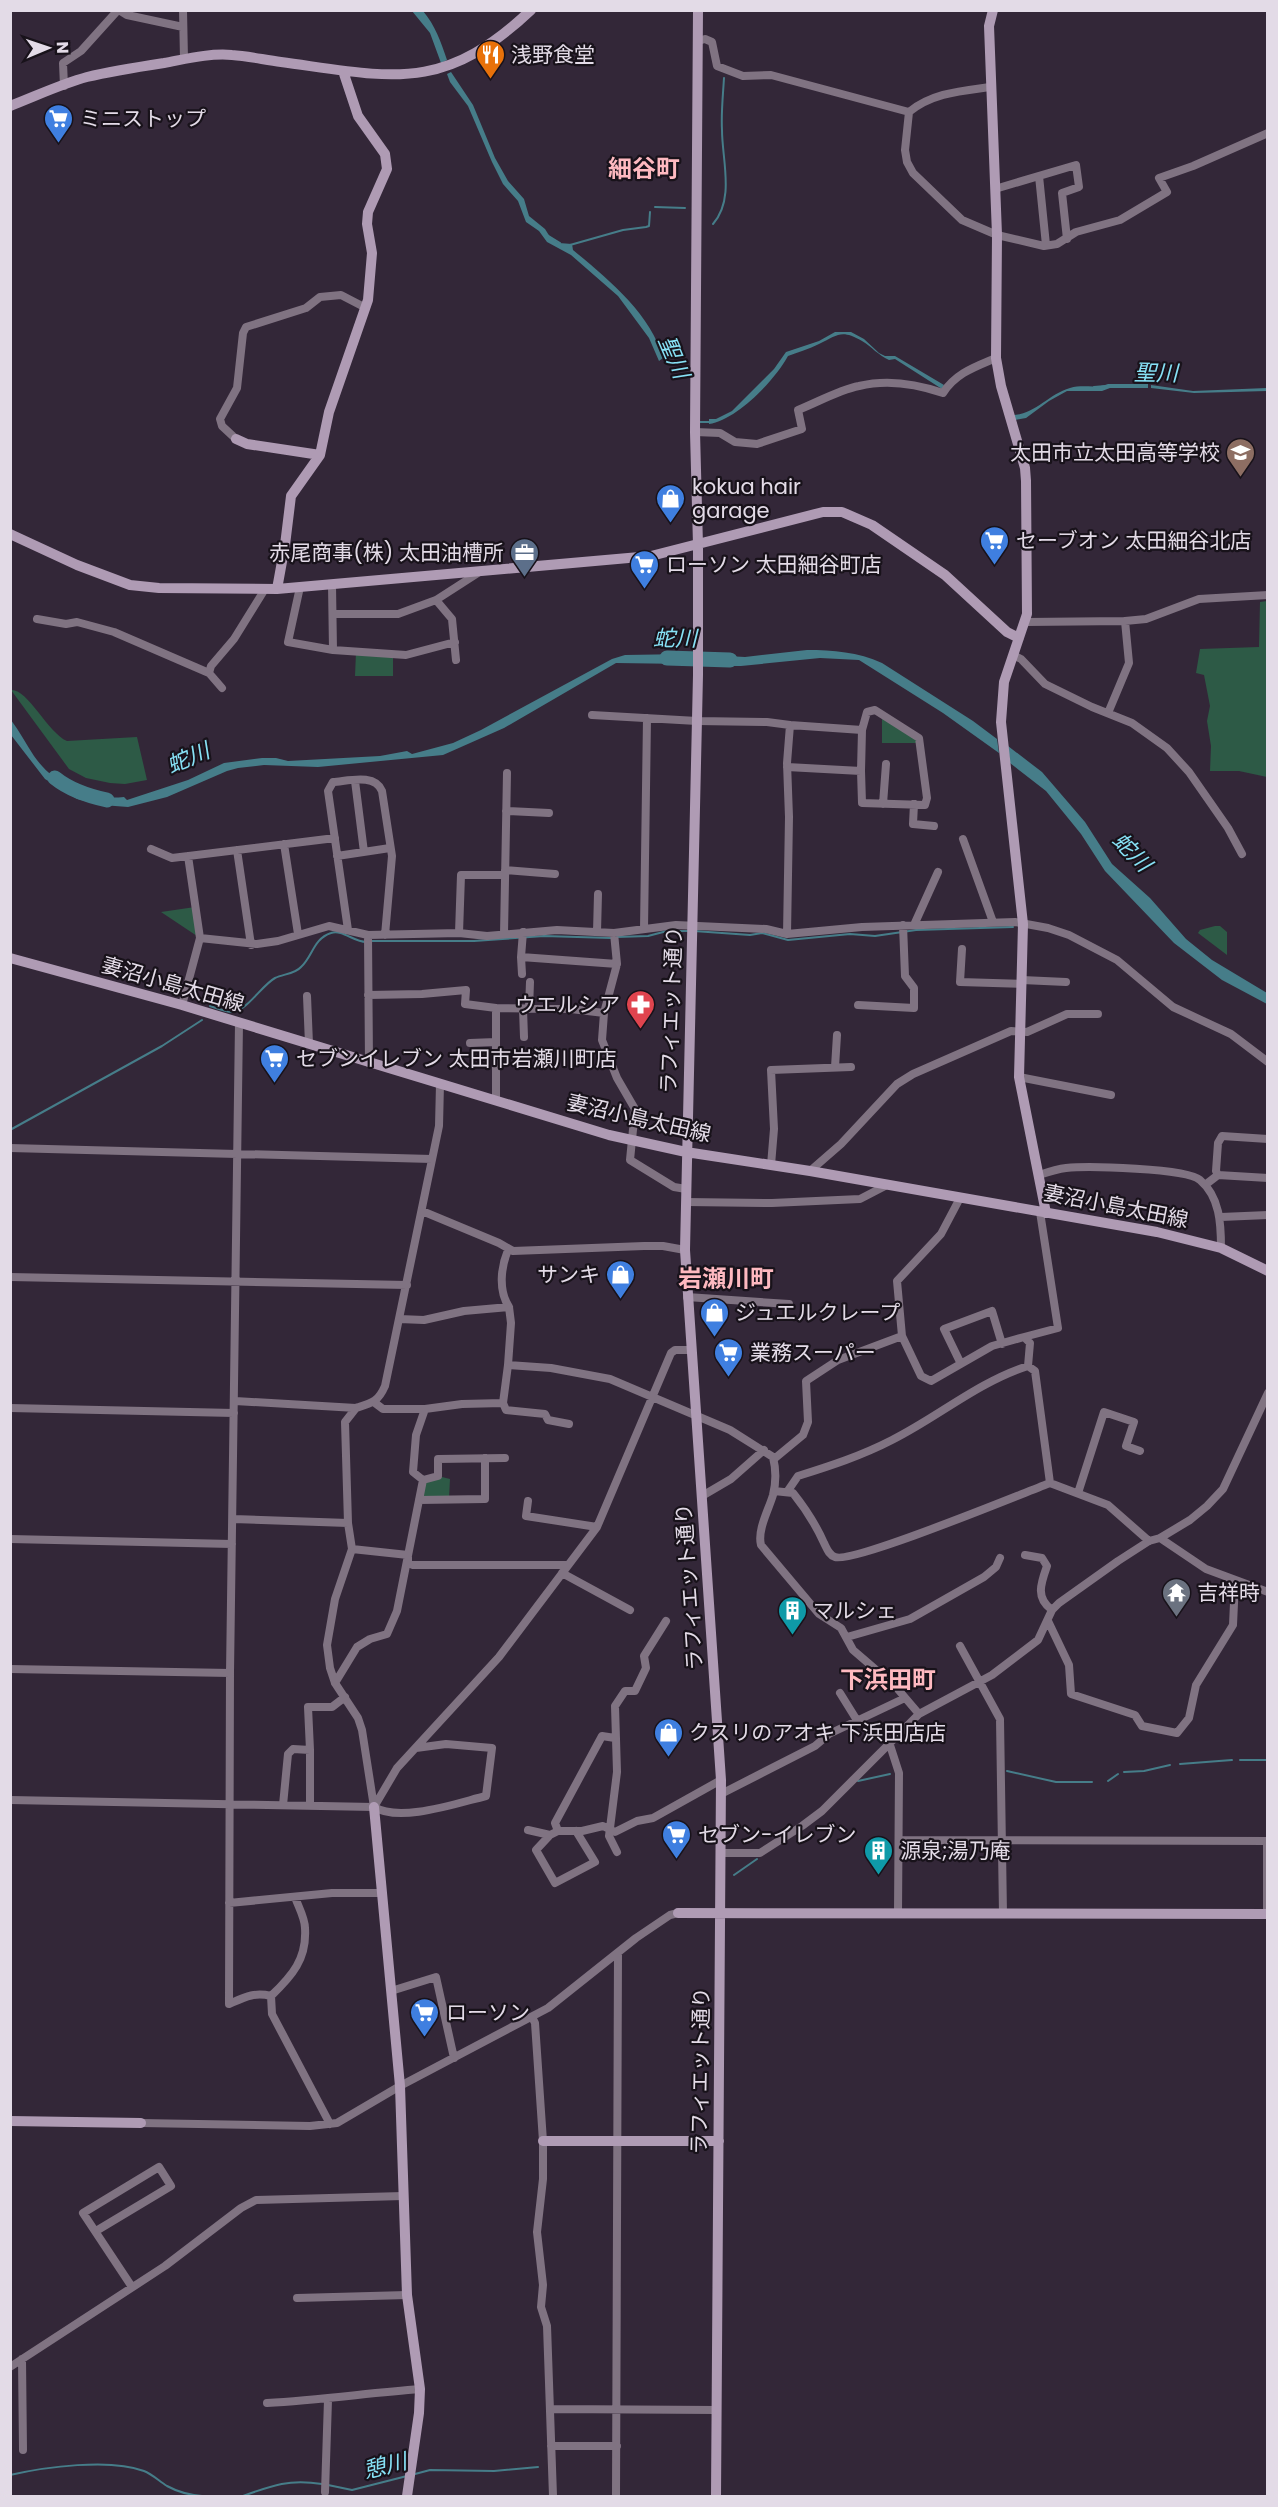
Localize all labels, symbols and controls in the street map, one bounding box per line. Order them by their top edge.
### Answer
north arrow [18,18,78,78]
restaurant icon: 浅野食堂 [474,38,506,80]
place label: 浅野食堂 [511,40,595,69]
text: N [51,41,74,54]
supermarket icon: ミニストップ [43,102,75,144]
place label: ミニストップ [80,104,206,133]
district label: 細谷町 [608,152,680,185]
water label: 聖川 [651,331,698,385]
water label: 聖川 [1134,357,1180,389]
school or university icon: 太田市立太田高等学校 [1225,436,1257,478]
place label: 太田市立太田高等学校 [1010,438,1220,467]
place label: kokua hair garage [692,472,801,525]
shop icon: kokua hair garage [655,482,687,524]
supermarket icon: セーブオン 太田細谷北店 [979,524,1011,566]
place label: セーブオン 太田細谷北店 [1016,526,1251,555]
office icon: 赤尾商事(株) 太田油槽所 [509,536,541,578]
place label: 赤尾商事(株) 太田油槽所 [269,538,504,567]
supermarket icon: ローソン 太田細谷町店 [629,548,661,590]
place label: ローソン 太田細谷町店 [666,550,882,579]
water label: 蛇川 [653,623,699,654]
water label: 蛇川 [162,734,216,781]
water label: 蛇川 [1106,825,1160,880]
street label: ラフィエット通り [654,926,688,1094]
street label: 妻沼小島太田線 [98,950,248,1018]
pharmacy icon: ウエルシア [625,988,657,1030]
place label: ウエルシア [515,990,620,1019]
supermarket icon: セブンイレブン 太田市岩瀬川町店 [259,1042,291,1084]
place label: セブンイレブン 太田市岩瀬川町店 [296,1044,617,1073]
street label: 妻沼小島太田線 [564,1087,714,1149]
street label: 妻沼小島太田線 [1041,1178,1191,1234]
shop icon: サンキ [605,1258,637,1300]
place label: サンキ [537,1260,600,1289]
district label: 岩瀬川町 [678,1262,774,1295]
shop icon: ジュエルクレープ [698,1296,730,1338]
place label: ジュエルクレープ [735,1298,900,1327]
supermarket icon: 業務スーパー [713,1336,745,1378]
place label: 業務スーパー [750,1338,876,1367]
street label: ラフィエット通り [669,1502,709,1672]
temple icon: 吉祥時 [1160,1576,1192,1618]
place label: 吉祥時 [1197,1578,1260,1607]
building icon: マルシェ [776,1594,808,1636]
place label: マルシェ [813,1596,897,1625]
district label: 下浜田町 [840,1663,936,1696]
shop icon: クスリのアオキ 下浜田店店 [652,1716,684,1758]
place label: クスリのアオキ 下浜田店店 [689,1718,946,1747]
supermarket icon: セブン-イレブン [661,1818,693,1860]
place label: セブン-イレブン [698,1820,857,1849]
building icon: 源泉;湯乃庵 [863,1834,895,1876]
place label: 源泉;湯乃庵 [900,1836,1011,1865]
street label: ラフィエット通り [684,1987,716,2155]
supermarket icon: ローソン [409,1996,441,2038]
place label: ローソン [446,1998,530,2027]
water label: 憩川 [360,2445,412,2486]

